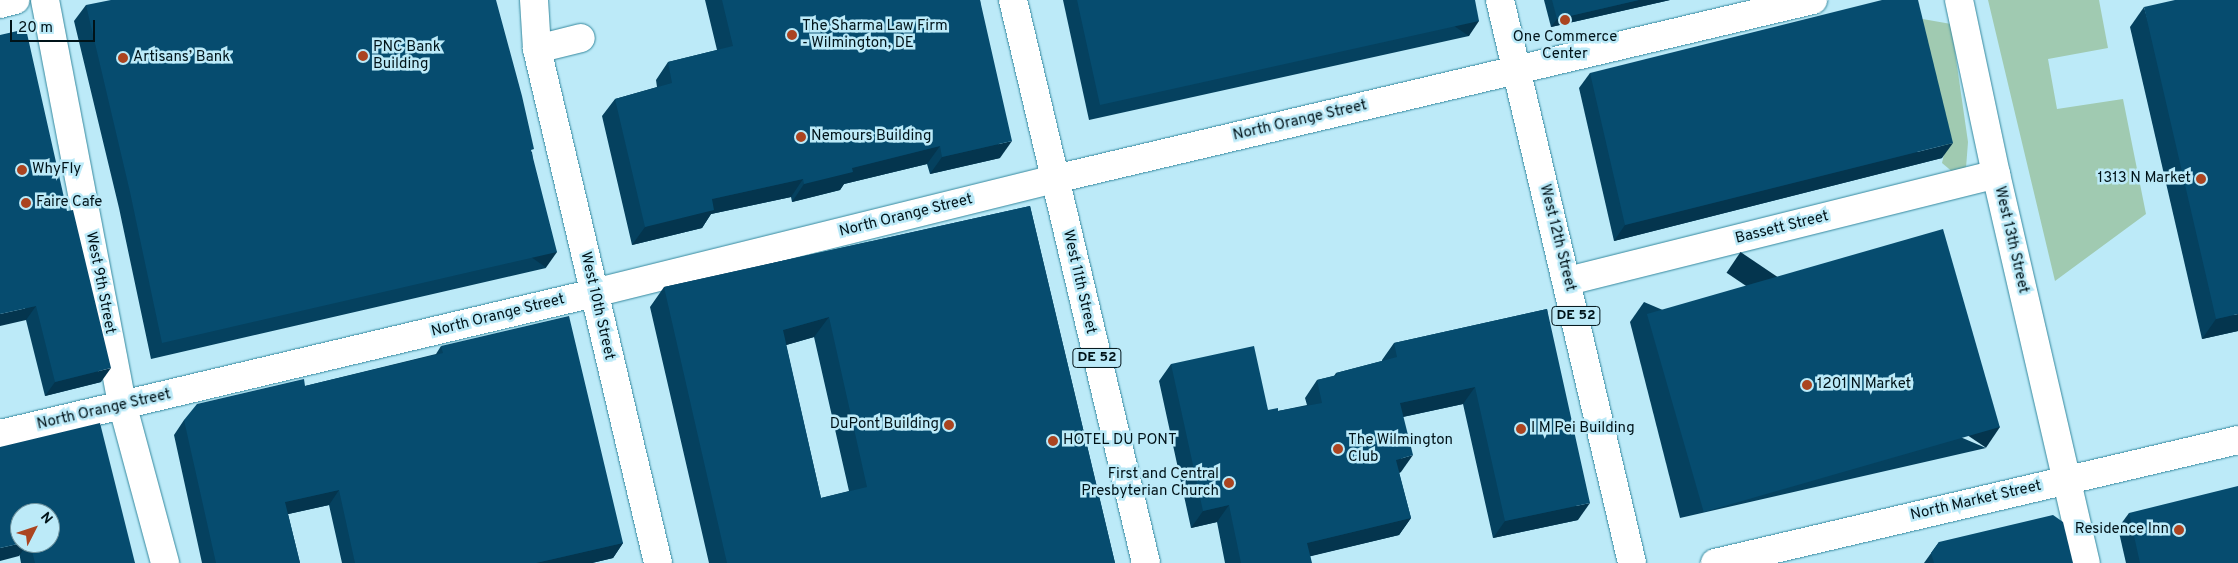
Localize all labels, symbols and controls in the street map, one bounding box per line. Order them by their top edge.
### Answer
scale bar [12,10,98,42]
marker: One Commerce Center [1559,14,1571,26]
place label: The Sharma Law Firm - Wilmington, DE [802,17,948,52]
text: 20 m [18,19,53,38]
place label: One Commerce Center [1513,28,1617,63]
marker: The Sharma Law Firm - Wilmington, DE [786,29,798,41]
place label: PNC Bank Building [373,38,441,73]
place label: Artisans’ Bank [133,49,230,67]
marker: PNC Bank Building [357,50,369,62]
marker: Artisans’ Bank [117,52,129,64]
street label: North Orange Street [1231,97,1369,145]
place label: Nemours Building [811,128,931,146]
marker: Nemours Building [795,131,807,143]
place label: WhyFly [32,161,81,179]
marker: WhyFly [16,164,28,176]
place label: 1313 N Market [2098,170,2191,188]
marker: 1313 N Market [2195,173,2207,185]
street label: West 12th Street [1535,183,1579,293]
street label: West 13th Street [1990,185,2032,295]
street label: North Orange Street [837,191,975,241]
place label: Faire Cafe [36,194,102,212]
marker: Faire Cafe [20,197,32,209]
street label: Bassett Street [1733,208,1831,248]
street label: West 11th Street [1058,228,1100,336]
street label: West 9th Street [81,230,119,336]
street label: West 10th Street [576,250,618,362]
street label: North Orange Street [429,291,567,341]
road number: DE 52 [1551,304,1601,328]
road number: DE 52 [1072,346,1122,369]
place label: 1201 N Market [1817,376,1911,394]
marker: 1201 N Market [1801,379,1813,391]
street label: North Orange Street [35,386,173,434]
place label: DuPont Building [830,416,939,434]
marker: DuPont Building [943,419,955,431]
place label: I M Pei Building [1531,420,1635,438]
marker: I M Pei Building [1515,423,1527,435]
place label: The Wilmington Club [1348,431,1453,466]
place label: HOTEL DU PONT [1063,432,1177,450]
marker: HOTEL DU PONT [1047,435,1059,447]
marker: The Wilmington Club [1332,443,1344,455]
place label: First and Central Presbyterian Church [1081,465,1219,500]
marker: First and Central Presbyterian Church [1223,477,1235,489]
street label: North Market Street [1909,477,2043,525]
north arrow [10,503,60,553]
text: N [36,509,56,528]
place label: Residence Inn [2075,521,2169,539]
marker: Residence Inn [2173,524,2185,536]

